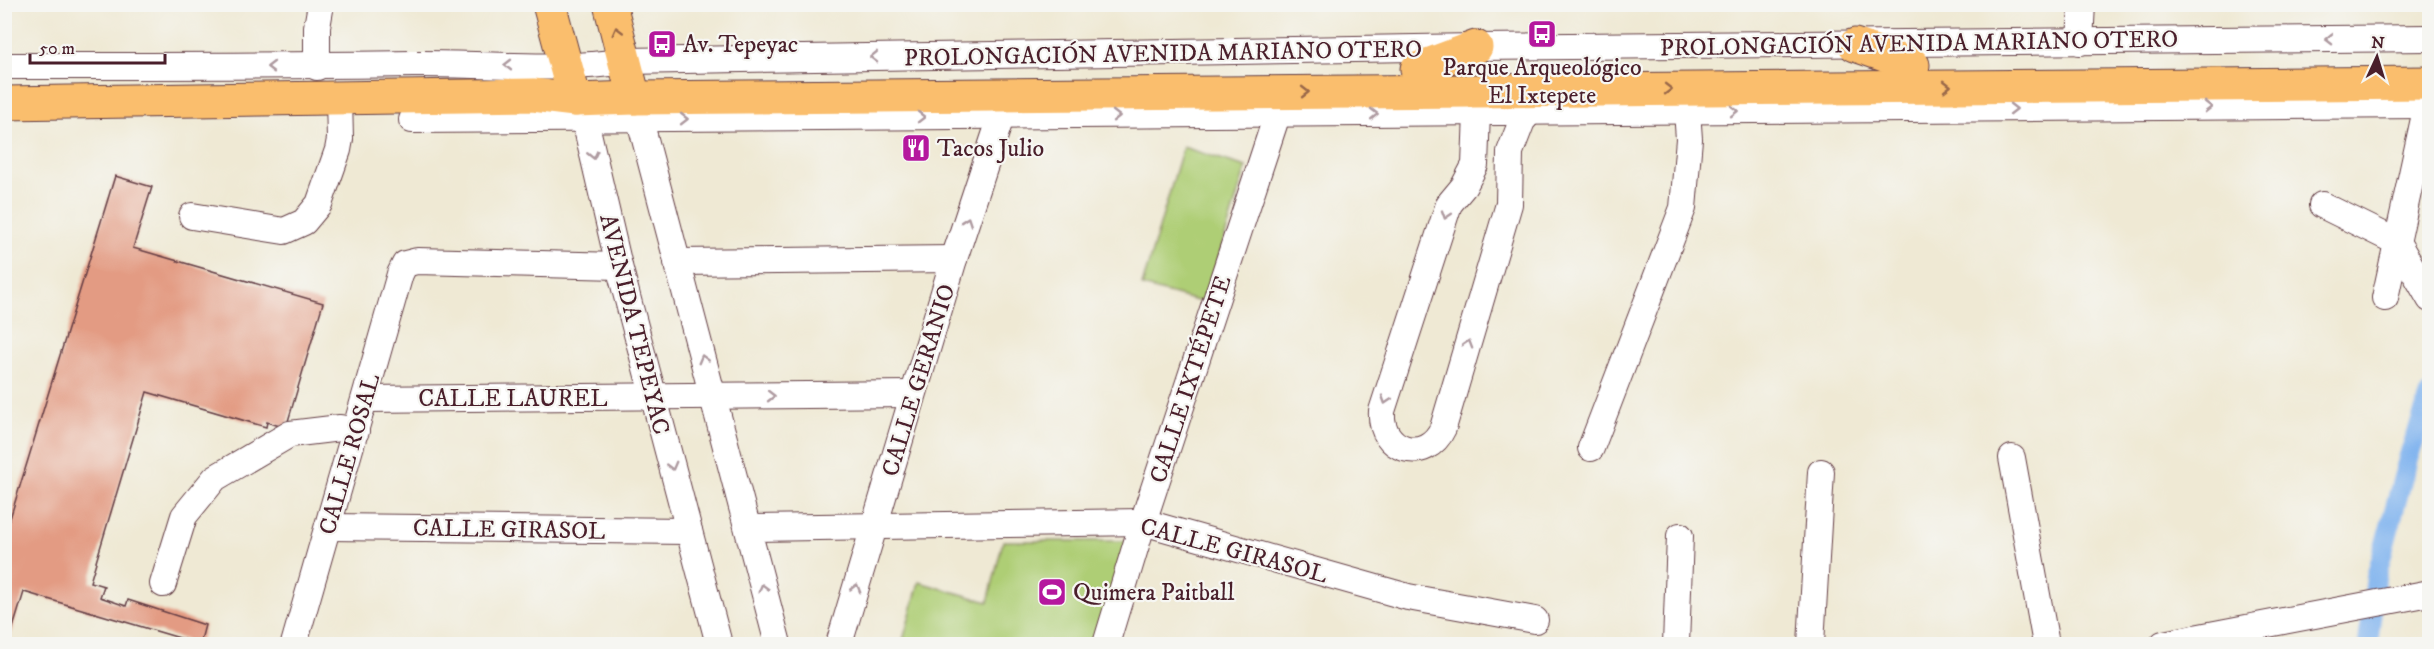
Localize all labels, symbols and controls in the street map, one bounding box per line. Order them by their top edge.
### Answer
bus stop icon: Parque Arqueológico El Ixtepete [1526,18,1558,50]
street label: PROLONGACIÓN AVENIDA MARIANO OTERO [1660,23,2178,64]
one-way arrow [612,26,624,36]
scale bar [30,27,165,65]
north arrow [2347,27,2407,87]
bus stop icon: Av. Tepeyac [646,28,678,60]
place label: Av. Tepeyac [683,30,798,60]
street label: PROLONGACIÓN AVENIDA MARIANO OTERO [904,33,1422,74]
one-way arrow [2325,33,2334,45]
text: N [2371,33,2385,53]
text: 50 m [39,38,75,60]
one-way arrow [870,51,879,63]
place label: Parque Arqueológico El Ixtepete [1442,53,1642,111]
one-way arrow [503,59,512,71]
one-way arrow [266,61,275,73]
one-way arrow [1943,80,1952,92]
one-way arrow [1664,82,1673,95]
one-way arrow [1301,86,1310,98]
one-way arrow [2204,101,2213,113]
one-way arrow [2009,103,2018,115]
one-way arrow [1730,105,1739,117]
one-way arrow [1369,108,1378,120]
one-way arrow [1111,110,1120,122]
one-way arrow [916,111,925,124]
one-way arrow [679,113,688,125]
restaurant icon: Tacos Julio [900,132,932,164]
place label: Tacos Julio [937,134,1044,164]
one-way arrow [586,150,599,160]
one-way arrow [1440,209,1453,220]
street label: AVENIDA TEPEYAC [592,211,676,438]
one-way arrow [960,216,972,227]
street label: CALLE IXTÉPETE [1143,272,1239,487]
street label: CALLE GERANIO [875,281,962,480]
one-way arrow [1461,339,1473,350]
one-way arrow [698,354,710,365]
street label: CALLE ROSAL [313,370,387,538]
street label: CALLE LAUREL [418,384,608,414]
one-way arrow [767,390,776,402]
one-way arrow [1380,394,1393,405]
one-way arrow [665,461,677,471]
street label: CALLE GIRASOL [1137,512,1331,590]
street label: CALLE GIRASOL [412,513,605,547]
sports icon: Quimera Paitball [1036,576,1068,608]
place label: Quimera Paitball [1073,578,1235,608]
one-way arrow [758,583,771,593]
one-way arrow [849,583,861,594]

